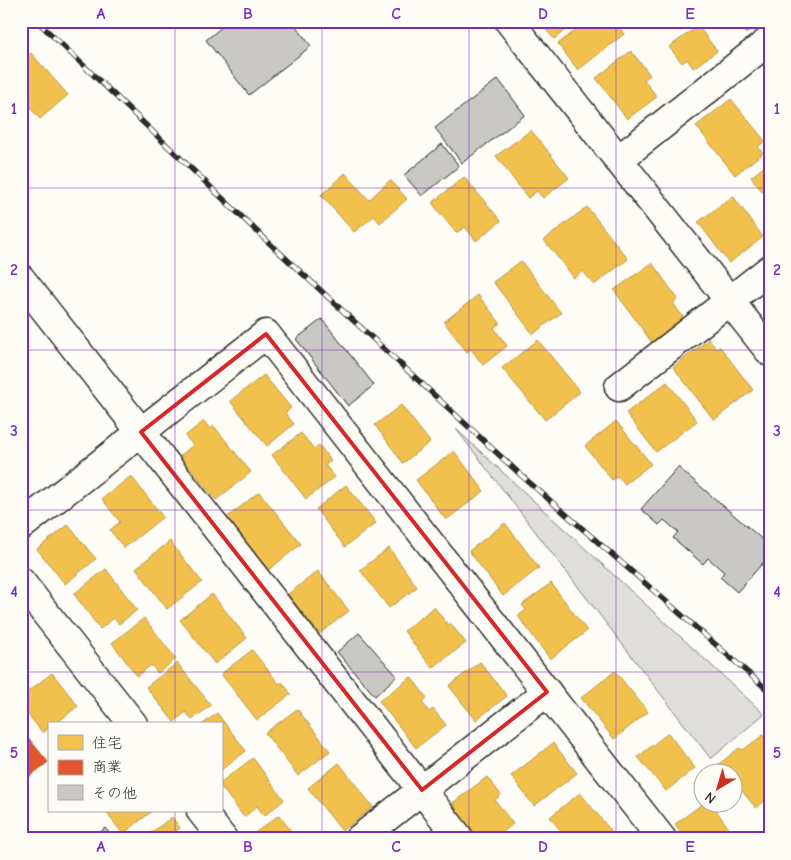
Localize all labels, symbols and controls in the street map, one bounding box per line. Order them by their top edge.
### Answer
text: A [97,5,106,23]
text: B [243,5,253,23]
text: C [391,5,401,23]
text: D [538,5,548,23]
text: E [685,5,695,23]
text: 1 [11,100,17,118]
text: 1 [774,100,780,118]
text: 2 [10,261,18,279]
text: 2 [773,261,781,279]
text: 3 [10,422,18,440]
text: 3 [773,422,781,440]
text: 4 [10,583,18,601]
text: 4 [773,583,781,601]
legend [48,722,222,812]
text: 住宅 [92,734,122,752]
text: 5 [10,744,18,762]
text: 5 [773,744,781,762]
text: 商業 [92,758,122,776]
north arrow [694,762,744,812]
text: その他 [92,784,137,802]
text: N [701,788,719,807]
text: A [97,838,106,856]
text: B [243,838,253,856]
text: C [391,838,401,856]
text: D [538,838,548,856]
text: E [685,838,695,856]

